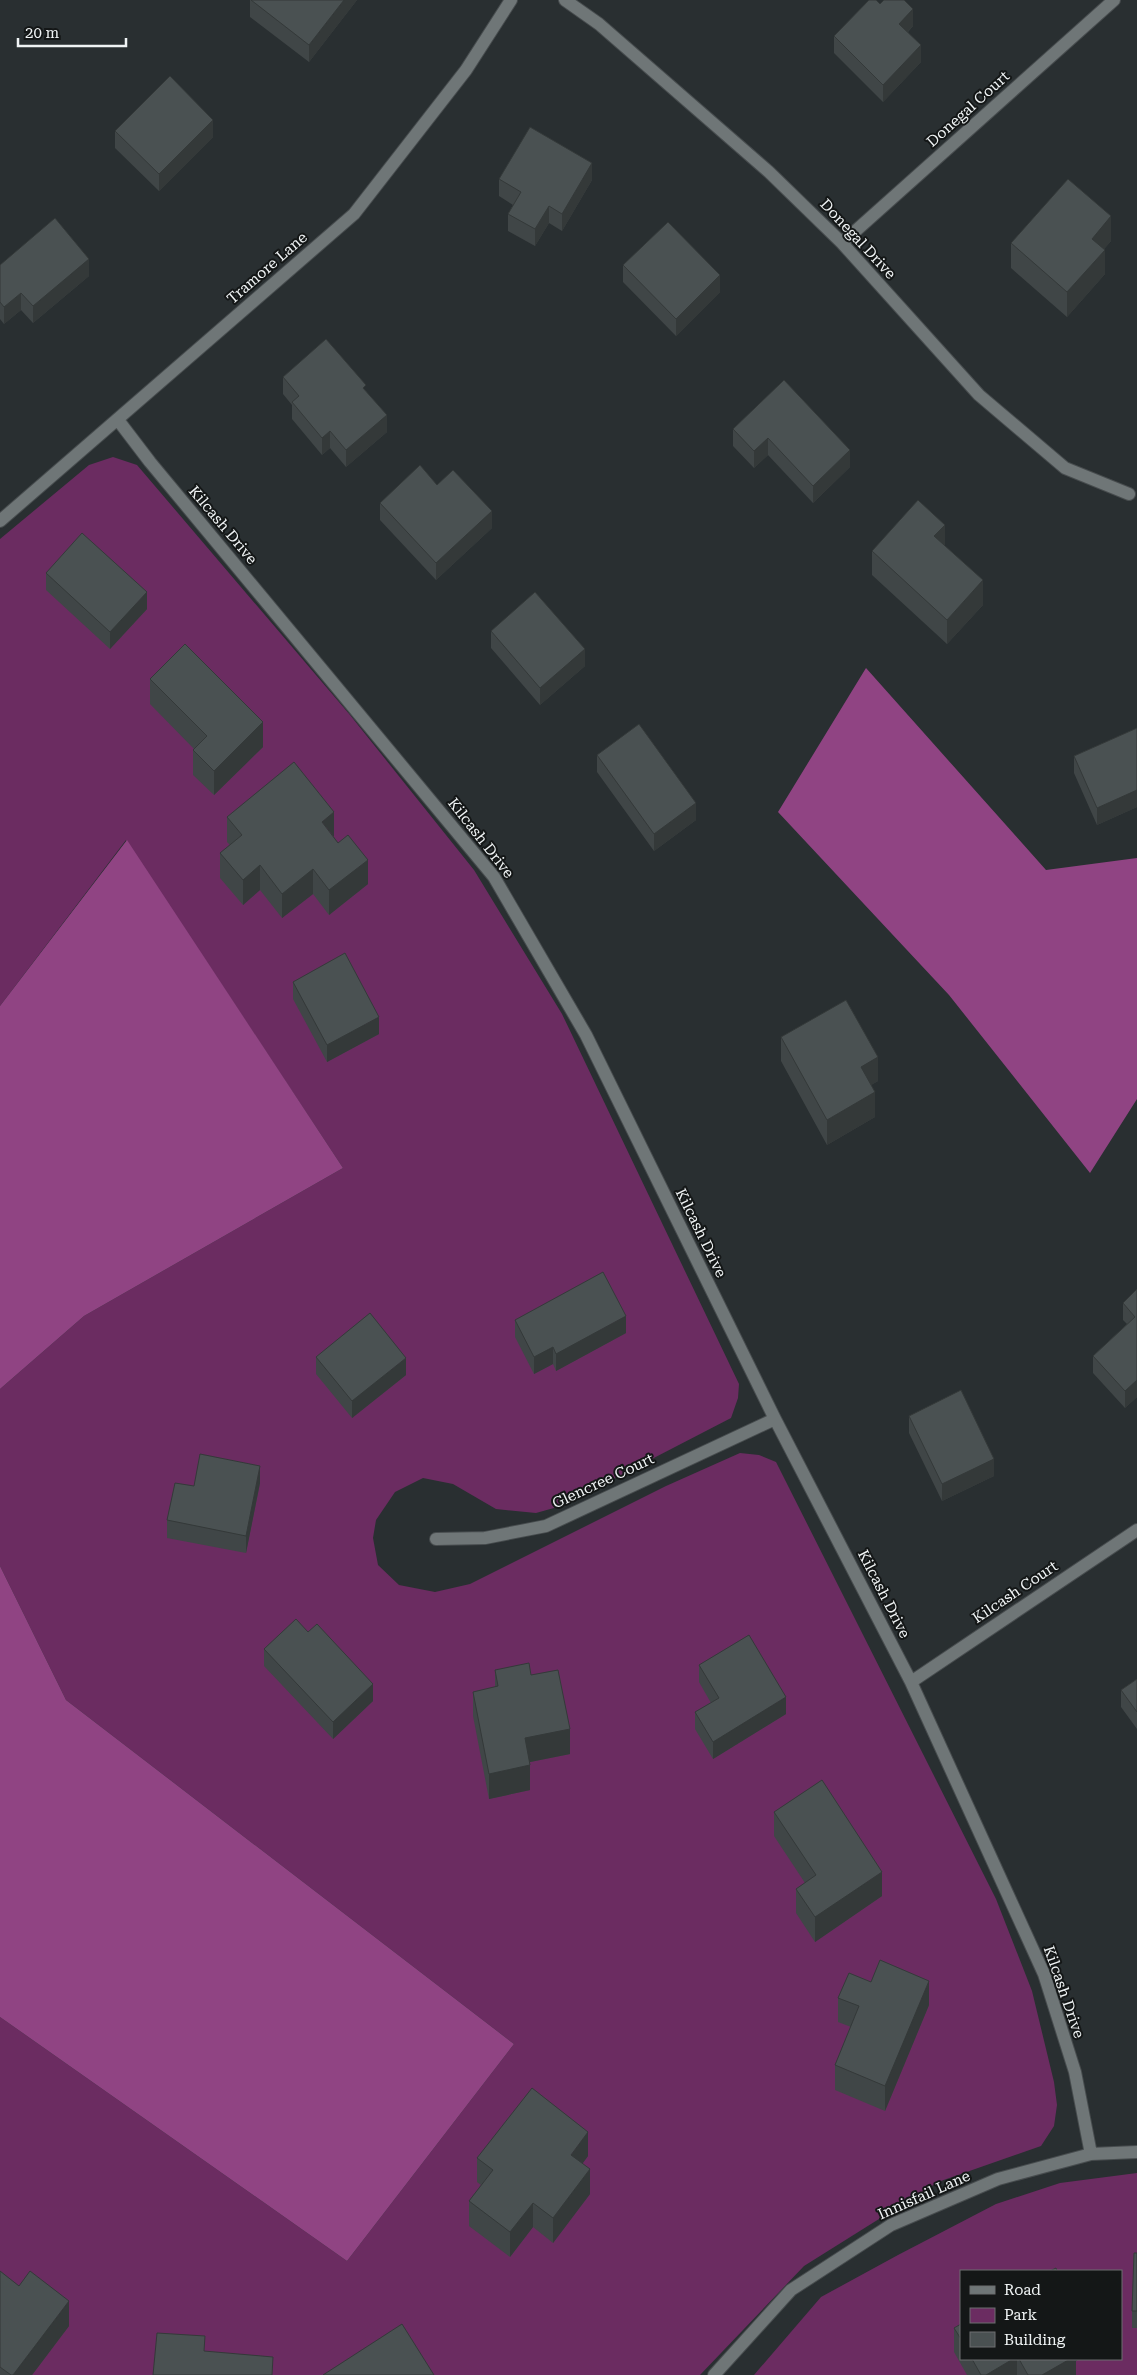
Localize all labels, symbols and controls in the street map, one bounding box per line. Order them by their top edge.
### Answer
scale bar [18,15,125,47]
text: 20 m [25,24,60,42]
street label: Donegal Court [923,67,1013,151]
street label: Donegal Drive [816,195,900,283]
street label: Tramore Lane [223,228,311,308]
street label: Kilcash Drive [185,482,261,568]
street label: Kilcash Drive [444,794,518,882]
street label: Kilcash Drive [672,1186,730,1280]
street label: Glencree Court [549,1449,657,1512]
street label: Kilcash Drive [854,1547,914,1641]
street label: Kilcash Court [969,1557,1061,1627]
street label: Kilcash Drive [1040,1943,1088,2041]
street label: Innisfail Lane [875,2167,973,2223]
legend [960,2270,1122,2360]
text: Road [1004,2281,1041,2299]
text: Park [1004,2306,1038,2324]
text: Building [1004,2331,1066,2349]

